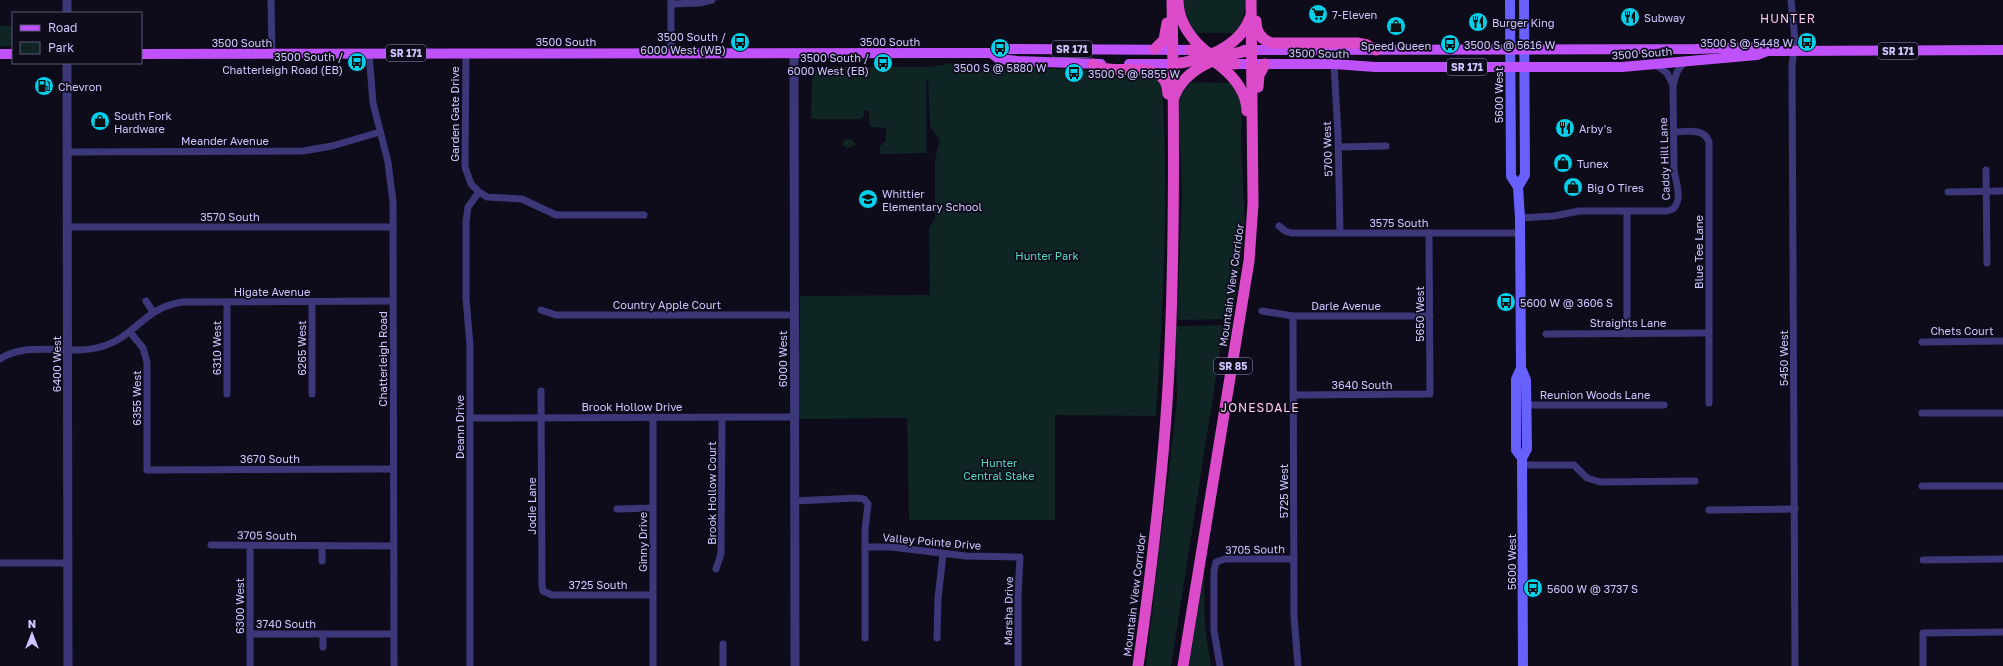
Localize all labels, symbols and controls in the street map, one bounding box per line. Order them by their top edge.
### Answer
supermarket icon: 7-Eleven [1307,3,1329,25]
restaurant icon: Subway [1619,6,1641,28]
place label: 7-Eleven [1332,8,1377,21]
restaurant icon: Burger King [1467,11,1489,33]
place label: Subway [1644,11,1685,24]
district label: HUNTER [1760,11,1816,26]
legend [12,12,142,64]
shop icon: Speed Queen [1385,15,1407,37]
place label: Burger King [1492,16,1554,29]
text: Road [48,20,77,35]
place label: 3500 South / 6000 West (WB) [640,30,726,56]
bus stop icon: 3500 South / 6000 West (WB) [729,31,751,53]
bus stop icon: 3500 S @ 5448 W [1796,31,1818,53]
bus stop icon: 3500 S @ 5616 W [1439,33,1461,55]
street label: 3500 South [536,35,596,48]
street label: 3500 South [860,35,920,48]
street label: 3500 South [212,36,272,49]
place label: 3500 S @ 5448 W [1700,36,1793,49]
bus stop icon: 3500 S @ 5880 W [989,37,1011,59]
place label: 3500 S @ 5616 W [1464,38,1556,51]
place label: Speed Queen [1361,39,1431,52]
text: Park [48,40,74,55]
road number: SR 171 [1052,41,1092,57]
road number: SR 171 [1878,43,1918,59]
street label: 3500 South [1611,44,1673,62]
road number: SR 171 [386,45,426,61]
street label: 3500 South [1289,46,1349,60]
place label: 3500 South / Chatterleigh Road (EB) [222,50,343,76]
bus stop icon: 3500 South / Chatterleigh Road (EB) [346,51,368,73]
place label: 3500 South / 6000 West (EB) [787,51,869,77]
bus stop icon: 3500 South / 6000 West (EB) [872,52,894,74]
road number: SR 171 [1447,59,1487,75]
place label: 3500 S @ 5880 W [954,61,1047,74]
bus stop icon: 3500 S @ 5855 W [1063,62,1085,84]
street label: Garden Gate Drive [448,66,461,162]
place label: 3500 S @ 5855 W [1088,67,1181,80]
street label: 5600 West [1492,67,1505,123]
fuel station icon: Chevron [33,75,55,97]
place label: Chevron [58,80,102,93]
place label: South Fork Hardware [114,109,172,135]
shop icon: South Fork Hardware [89,110,111,132]
restaurant icon: Arby's [1554,117,1576,139]
street label: Caddy Hill Lane [1656,117,1672,201]
street label: 5700 West [1320,121,1334,177]
place label: Arby's [1579,122,1612,135]
street label: Meander Avenue [181,134,269,147]
shop icon: Tunex [1552,152,1574,174]
place label: Tunex [1577,157,1608,170]
shop icon: Big O Tires [1562,176,1584,198]
place label: Big O Tires [1587,181,1644,194]
place label: Whittier Elementary School [882,187,982,213]
school or university icon: Whittier Elementary School [857,188,879,210]
street label: 3570 South [200,210,260,223]
street label: Blue Tee Lane [1692,215,1705,289]
street label: 3575 South [1369,216,1429,229]
street label: Mountain View Corridor [1216,222,1246,347]
park label: Hunter Park [1015,249,1079,262]
street label: Higate Avenue [234,285,310,298]
street label: 5650 West [1413,286,1426,342]
bus stop icon: 5600 W @ 3606 S [1495,291,1517,313]
place label: 5600 W @ 3606 S [1520,296,1613,309]
street label: Country Apple Court [613,298,721,311]
street label: Darle Avenue [1311,299,1381,312]
street label: Chatterleigh Road [376,311,389,407]
street label: Straights Lane [1590,316,1666,329]
street label: 6265 West [295,320,308,376]
street label: 6310 West [210,321,223,375]
street label: Chets Court [1930,324,1994,337]
street label: 5450 West [1777,330,1790,386]
street label: 6000 West [776,331,789,387]
street label: 6400 West [50,336,63,392]
road number: SR 85 [1214,358,1252,374]
street label: 6355 West [130,370,143,426]
street label: 3640 South [1332,378,1392,391]
street label: Reunion Woods Lane [1540,388,1650,401]
street label: Deann Drive [453,395,466,459]
street label: Brook Hollow Drive [581,400,683,413]
district label: JONESDALE [1220,400,1300,415]
street label: Brook Hollow Court [705,441,718,545]
street label: 3670 South [240,452,300,465]
park label: Hunter Central Stake [963,456,1035,482]
street label: 5725 West [1277,464,1290,518]
street label: Jodie Lane [525,477,538,535]
street label: Ginny Drive [636,512,649,572]
street label: 3705 South [237,528,297,542]
street label: Valley Pointe Drive [882,530,982,552]
street label: Mountain View Corridor [1120,532,1148,657]
street label: 5600 West [1505,534,1518,590]
street label: 3705 South [1225,542,1285,556]
street label: Marsha Drive [1001,576,1015,646]
bus stop icon: 5600 W @ 3737 S [1522,577,1544,599]
street label: 6300 West [233,578,246,634]
street label: 3725 South [568,578,628,591]
place label: 5600 W @ 3737 S [1547,582,1638,595]
north arrow [12,614,52,654]
text: N [28,617,36,630]
street label: 3740 South [256,617,316,630]

